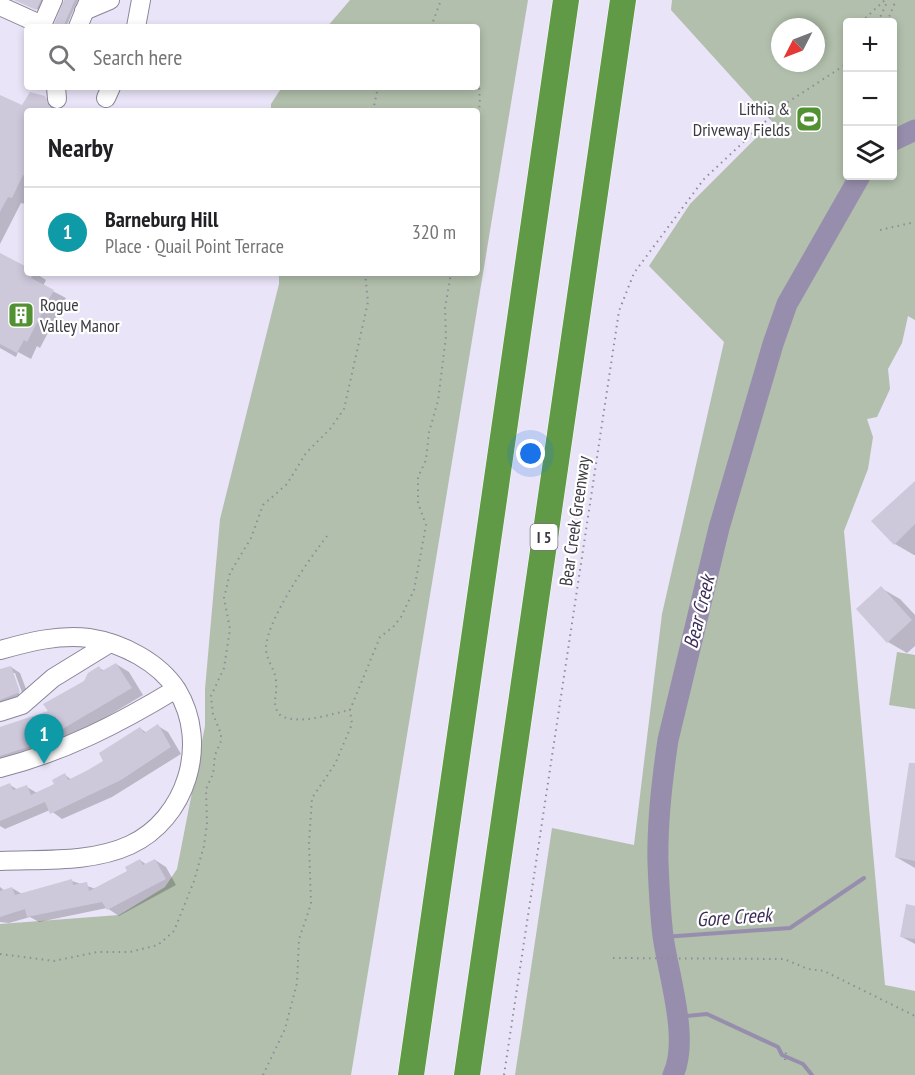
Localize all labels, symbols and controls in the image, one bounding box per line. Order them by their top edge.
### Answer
north arrow [771,18,825,72]
map controls [843,18,897,180]
button: + [843,18,897,72]
search box [24,24,480,90]
icon: search [45,41,78,74]
text: Search here [93,43,182,71]
button: − [843,72,897,126]
place label: Lithia & Driveway Fields [693,97,790,141]
sports icon: Lithia & Driveway Fields [794,104,824,134]
button: layers [843,126,897,180]
text: Nearby [48,131,113,164]
text: Barneburg Hill [105,205,218,233]
text: 1 [63,219,72,245]
text: 320 m [412,219,456,245]
text: Place · Quail Point Terrace [105,233,284,259]
place label: Rogue Valley Manor [39,293,120,337]
building icon: Rogue Valley Manor [6,300,36,330]
your location [516,439,545,468]
street label: Bear Creek Greenway [554,454,595,587]
road number: I 5 [530,524,558,550]
water label: Bear Creek [677,571,721,651]
pin: 1 [24,714,63,764]
water label: Gore Creek [696,901,775,933]

